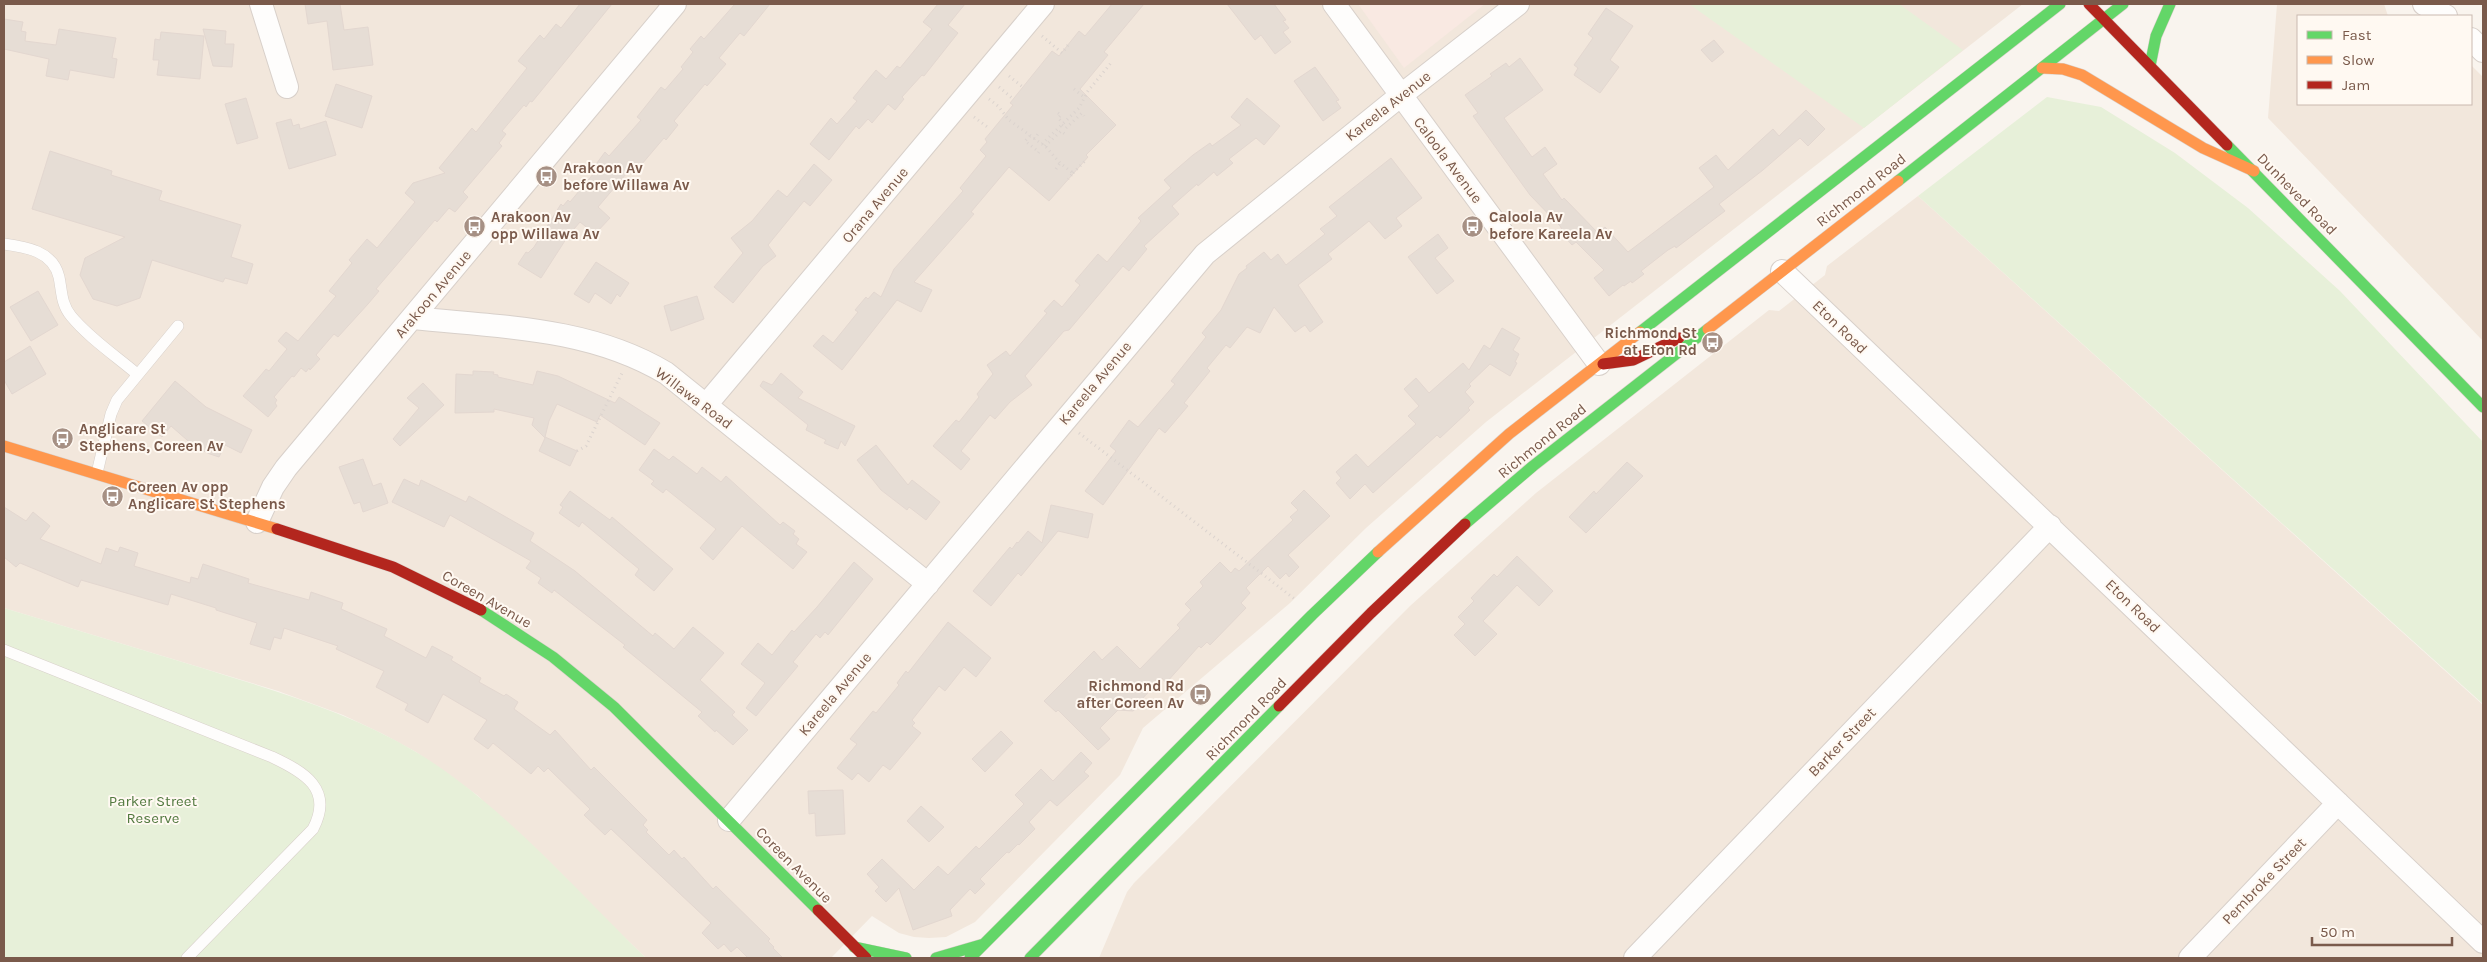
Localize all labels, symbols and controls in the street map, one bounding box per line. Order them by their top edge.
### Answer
legend [2297,15,2472,105]
text: Fast [2342,26,2372,44]
text: Slow [2342,51,2374,69]
street label: Kareela Avenue [1342,67,1434,145]
text: Jam [2342,76,2370,94]
street label: Caloola Avenue [1410,113,1486,207]
street label: Richmond Road [1813,149,1909,231]
street label: Dunheved Road [2253,149,2341,239]
place label: Arakoon Av before Willawa Av [563,159,690,194]
street label: Orana Avenue [838,163,912,247]
bus stop icon: Arakoon Av before Willawa Av [535,165,559,189]
place label: Arakoon Av opp Willawa Av [491,208,600,243]
place label: Caloola Av before Kareela Av [1489,208,1612,243]
bus stop icon: Arakoon Av opp Willawa Av [463,214,487,238]
bus stop icon: Caloola Av before Kareela Av [1461,214,1485,238]
street label: Arakoon Avenue [391,246,475,342]
street label: Eton Road [1809,296,1871,358]
place label: Richmond St at Eton Rd [1605,324,1697,359]
bus stop icon: Richmond St at Eton Rd [1701,330,1725,354]
street label: Kareela Avenue [1055,338,1135,428]
street label: Willawa Road [652,363,736,433]
street label: Richmond Road [1494,400,1590,482]
place label: Anglicare St Stephens, Coreen Av [79,420,224,455]
bus stop icon: Anglicare St Stephens, Coreen Av [51,426,75,450]
place label: Coreen Av opp Anglicare St Stephens [128,478,286,513]
bus stop icon: Coreen Av opp Anglicare St Stephens [100,484,124,508]
street label: Coreen Avenue [439,566,535,632]
street label: Eton Road [2102,575,2164,637]
street label: Kareela Avenue [795,649,875,739]
street label: Richmond Road [1202,674,1290,764]
place label: Richmond Rd after Coreen Av [1076,677,1184,712]
bus stop icon: Richmond Rd after Coreen Av [1188,683,1212,707]
street label: Barker Street [1804,703,1880,780]
park label: Parker Street Reserve [109,792,198,827]
street label: Coreen Avenue [752,823,836,907]
street label: Pembroke Street [2218,834,2310,928]
scale bar [2312,914,2452,946]
text: 50 m [2320,923,2355,941]

